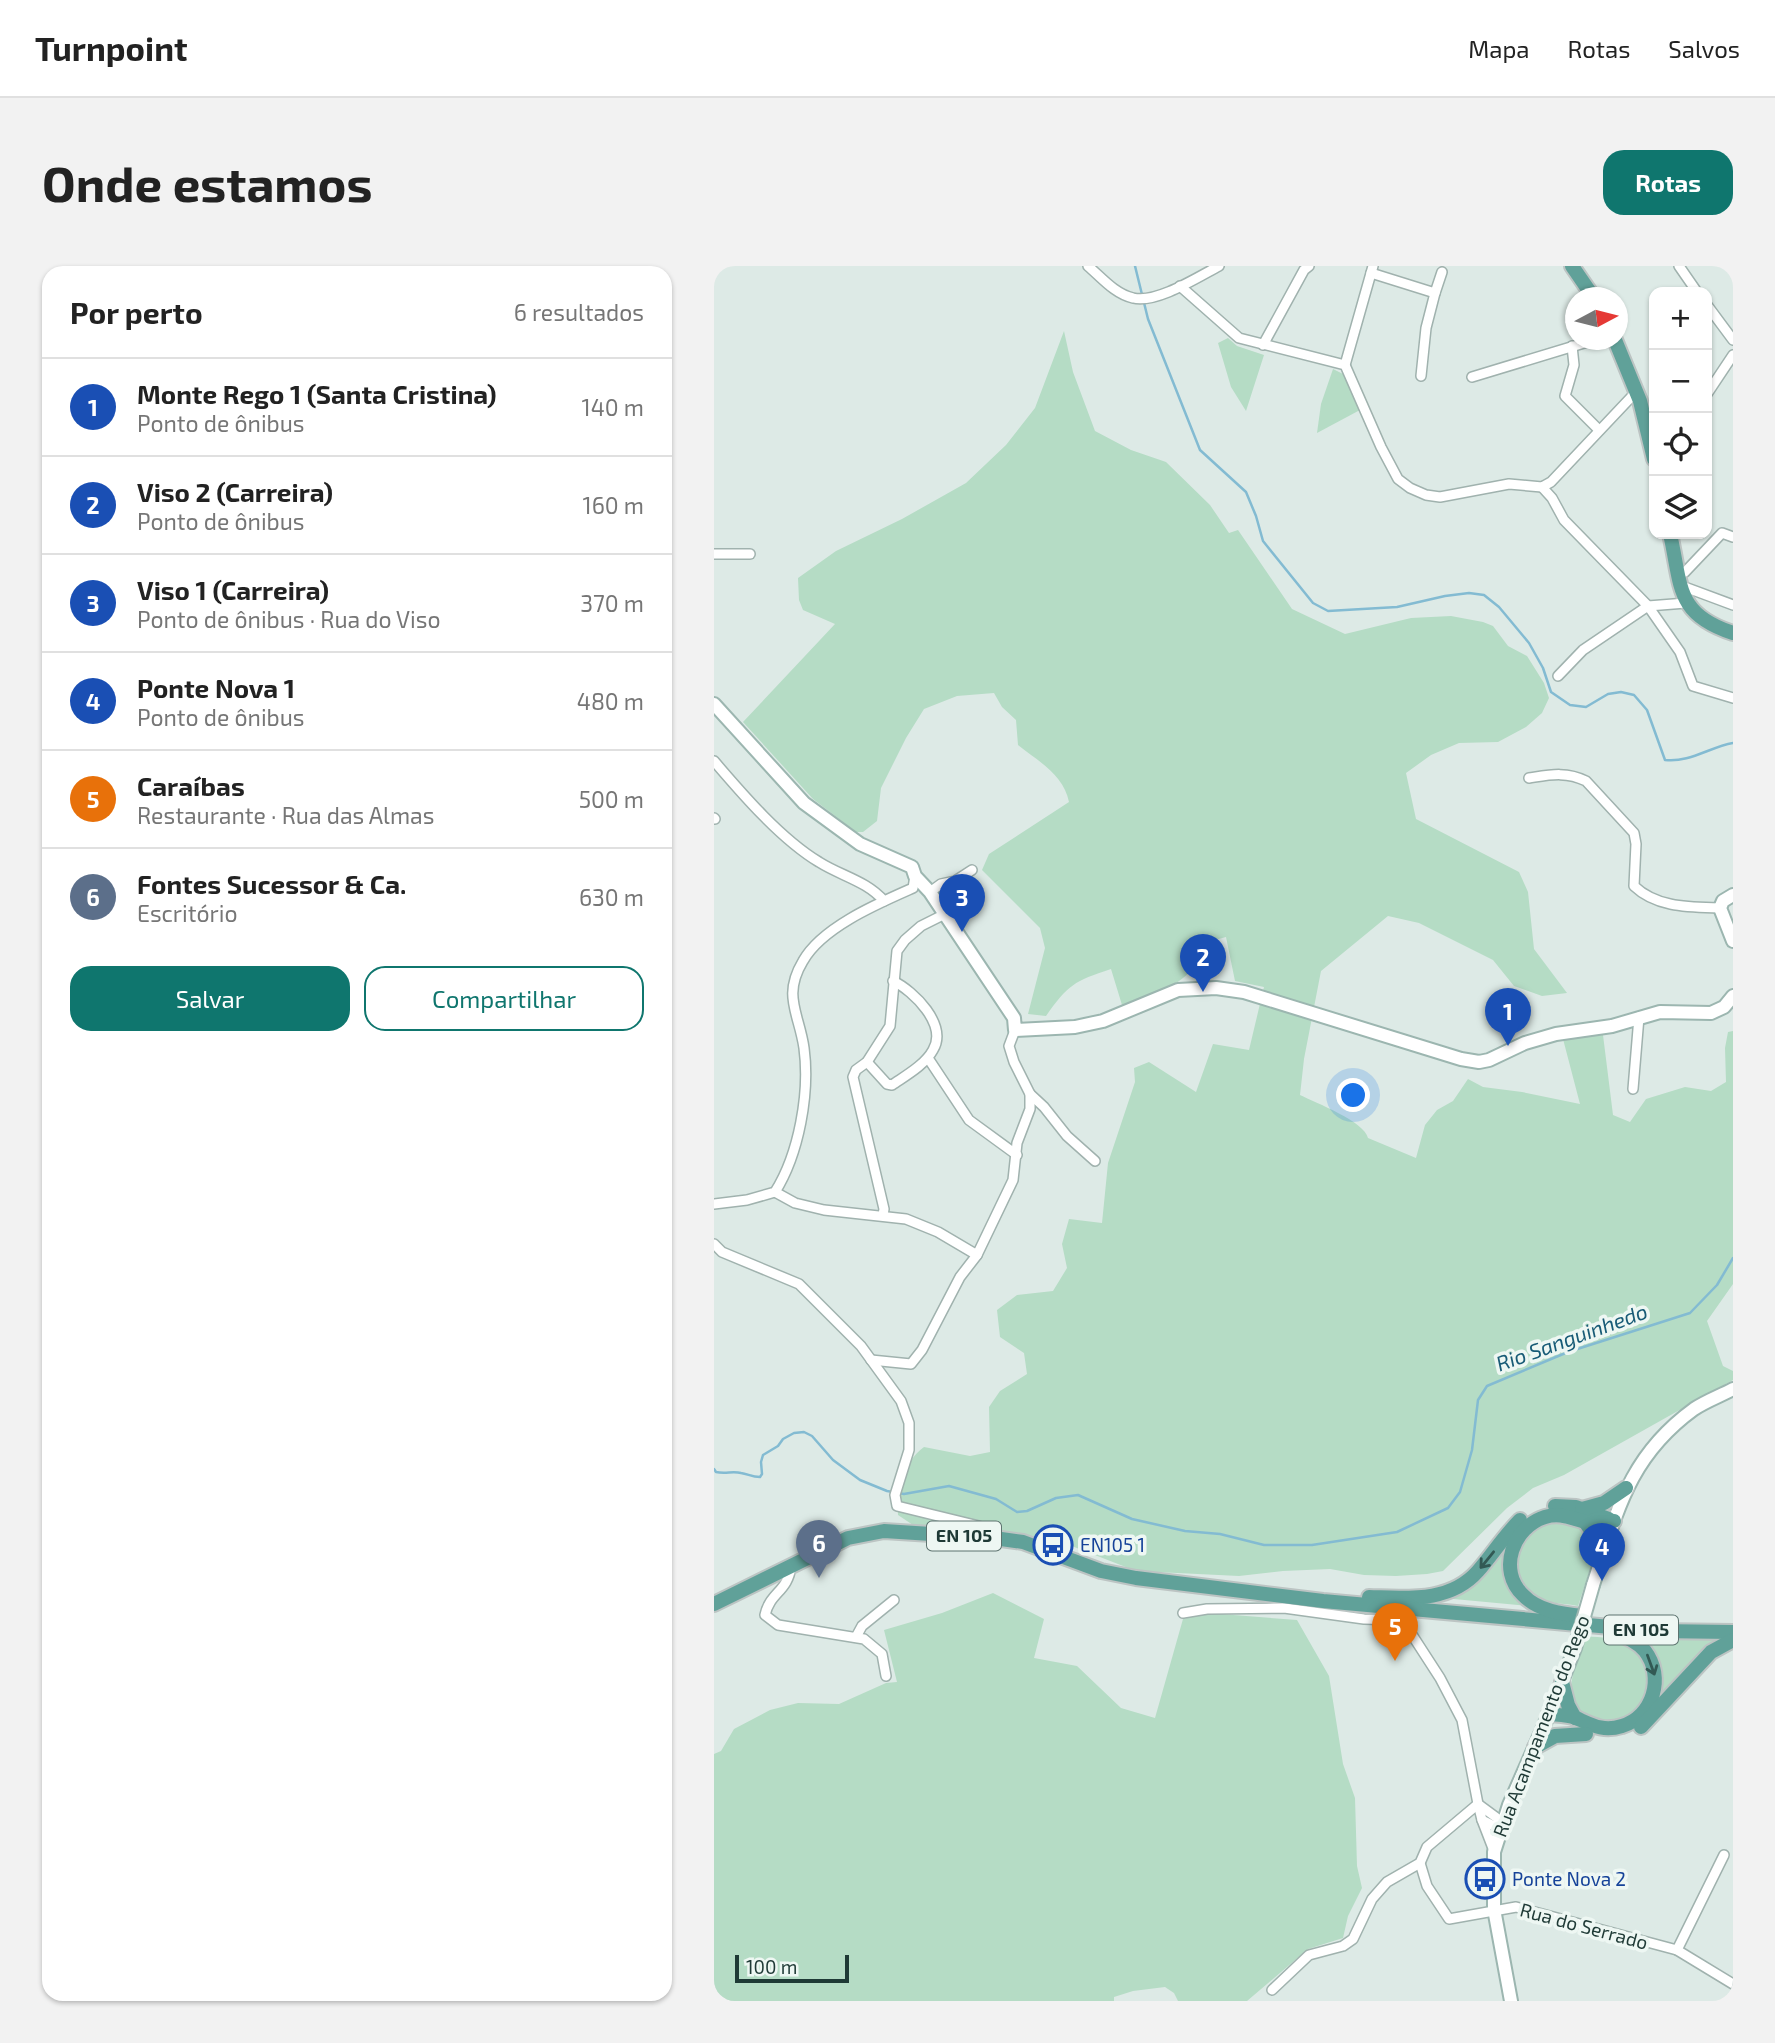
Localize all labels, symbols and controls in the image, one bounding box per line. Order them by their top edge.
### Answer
text: Turnpoint [35,28,188,68]
text: Mapa [1468,34,1530,63]
text: Rotas [1568,34,1630,63]
text: Salvos [1668,34,1740,63]
button: Rotas [1603,150,1733,215]
text: Onde estamos [42,153,372,212]
north arrow [1565,287,1628,350]
map controls [1649,287,1712,539]
button: + [1649,287,1712,350]
text: Por perto [70,294,203,330]
text: 6 resultados [514,298,644,326]
button: − [1649,350,1712,413]
text: Monte Rego 1 (Santa Cristina) [137,378,497,409]
text: 1 [88,393,98,421]
text: 140 m [582,393,644,421]
text: Ponto de ônibus [137,409,305,437]
button: locate [1649,413,1712,476]
text: Viso 2 (Carreira) [137,476,333,507]
button: layers [1649,476,1712,539]
text: 2 [86,491,100,519]
text: 160 m [583,491,644,519]
text: Ponto de ônibus [137,507,305,535]
text: Viso 1 (Carreira) [137,574,329,605]
text: 3 [86,589,100,617]
text: 370 m [580,589,644,617]
text: Ponto de ônibus · Rua do Viso [137,605,441,633]
text: Ponte Nova 1 [137,672,295,703]
text: 4 [86,687,100,715]
text: 480 m [577,687,644,715]
text: Ponto de ônibus [137,703,305,731]
text: Caraíbas [137,770,245,801]
text: 5 [87,785,99,813]
text: 500 m [579,785,644,813]
text: Restaurante · Rua das Almas [137,801,434,829]
text: Fontes Sucessor & Ca. [137,868,406,899]
pin: 3 [939,874,985,932]
text: 6 [86,883,100,911]
text: 630 m [579,883,644,911]
text: Escritório [137,899,238,927]
pin: 2 [1180,934,1226,992]
button: Salvar [70,966,350,1031]
button: Compartilhar [364,966,644,1031]
pin: 1 [1485,988,1531,1046]
your location [1336,1078,1370,1112]
water label: Rio Sanguinhedo [1492,1298,1651,1376]
pin: 6 [796,1520,842,1578]
road number: EN 105 [927,1521,1001,1550]
pin: 4 [1579,1523,1625,1581]
bus stop icon: EN105 1 [1032,1524,1074,1566]
place label: EN105 1 [1080,1533,1145,1556]
one-way arrow [1479,1550,1495,1568]
pin: 5 [1372,1603,1418,1661]
street label: Rua Acampamento do Rego [1488,1612,1593,1840]
road number: EN 105 [1604,1616,1678,1644]
one-way arrow [1645,1654,1658,1676]
bus stop icon: Ponte Nova 2 [1464,1858,1506,1900]
place label: Ponte Nova 2 [1512,1867,1626,1890]
street label: Rua do Serrado [1518,1897,1651,1954]
scale bar [735,1952,849,1984]
text: 100 m [746,1955,797,1978]

